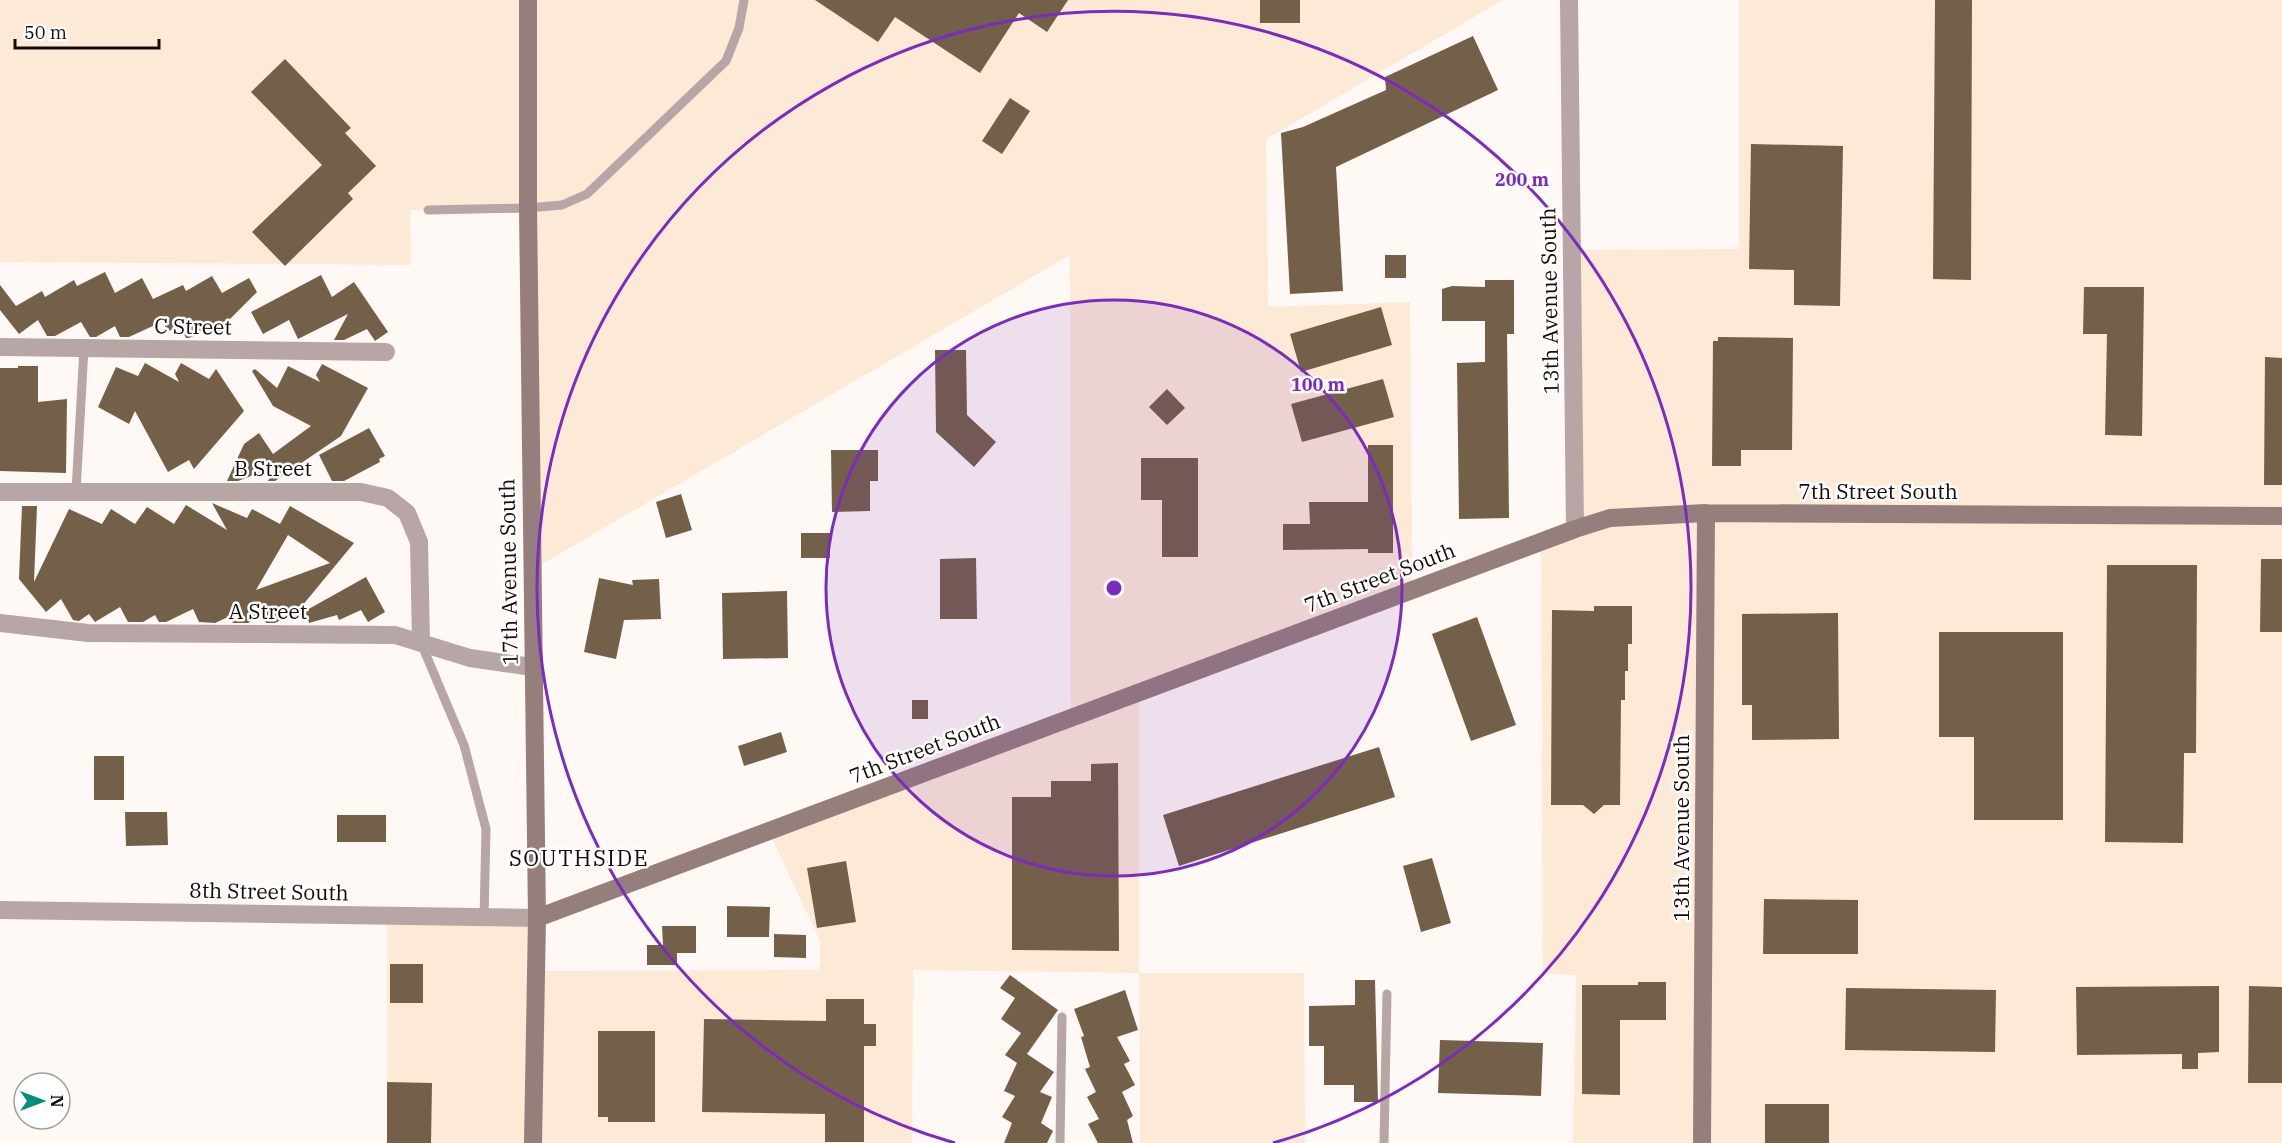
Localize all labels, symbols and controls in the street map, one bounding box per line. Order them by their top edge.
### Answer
scale bar [15,12,159,50]
text: 50 m [24,21,67,44]
text: 200 m [1495,168,1550,191]
street label: 13th Avenue South [1533,207,1565,395]
street label: C Street [154,311,232,341]
text: 100 m [1291,373,1346,396]
street label: B Street [234,454,312,482]
street label: 7th Street South [1798,477,1958,505]
street label: 17th Avenue South [492,478,524,666]
street label: 7th Street South [1300,535,1459,619]
centre of rings [1104,578,1124,598]
street label: A Street [229,597,307,625]
street label: 7th Street South [845,706,1004,790]
street label: 13th Avenue South [1667,735,1695,921]
district label: SOUTHSIDE [509,843,649,872]
street label: 8th Street South [189,876,349,906]
north arrow [12,1071,72,1131]
text: N [47,1095,67,1107]

